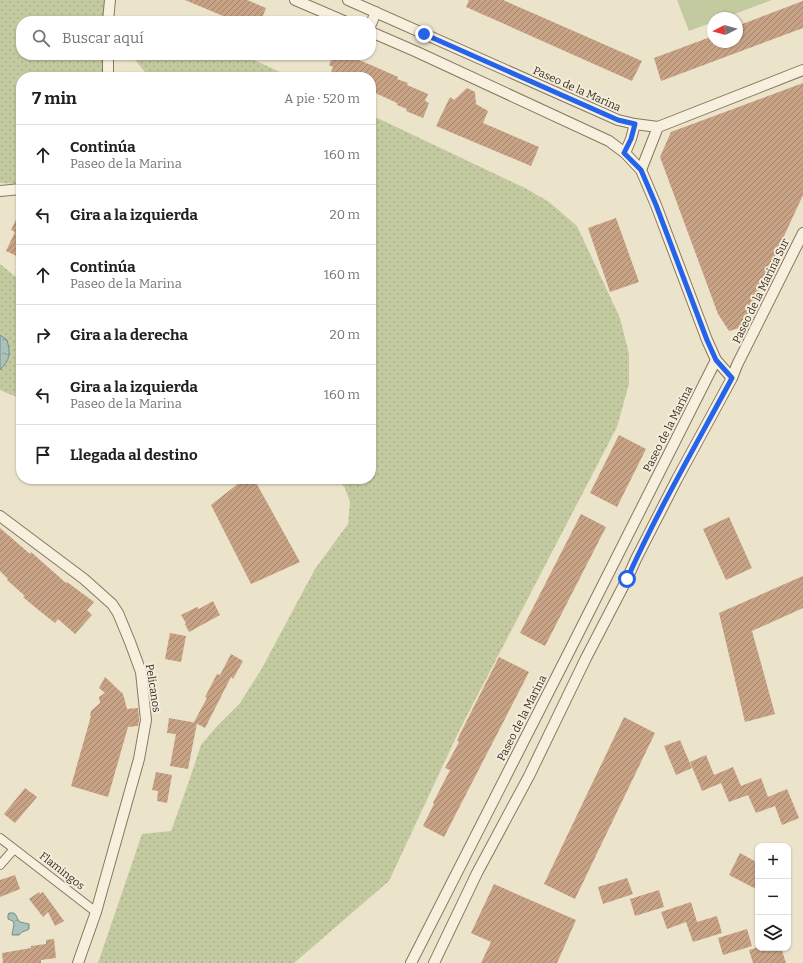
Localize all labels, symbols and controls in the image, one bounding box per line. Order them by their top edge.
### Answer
north arrow [707,12,743,48]
search box [16,16,376,60]
route end [415,25,433,43]
icon: search [30,27,52,49]
text: Buscar aquí [62,29,144,47]
street label: Paseo de la Marina [531,64,623,114]
text: 7 min [32,88,77,109]
text: A pie · 520 m [284,91,360,106]
text: Continúa [70,138,136,156]
icon: ahead [32,144,54,166]
text: 160 m [324,147,360,162]
text: Paseo de la Marina [70,156,182,171]
icon: left [32,204,54,226]
text: Gira a la izquierda [70,206,198,224]
text: 20 m [330,207,360,222]
street label: Paseo de la Marina Sur [730,236,792,346]
text: Continúa [70,258,136,276]
icon: ahead [32,264,54,286]
text: 160 m [324,267,360,282]
text: Paseo de la Marina [70,276,182,291]
icon: right [32,324,54,346]
text: Gira a la derecha [70,326,188,344]
text: 20 m [330,327,360,342]
text: Gira a la izquierda [70,378,198,396]
icon: left [32,384,54,406]
street label: Paseo de la Marina [641,384,695,474]
text: 160 m [324,387,360,402]
text: Paseo de la Marina [70,396,182,411]
icon: arrive [32,444,54,466]
text: Llegada al destino [70,446,198,464]
route start [618,570,636,588]
street label: Pelicanos [143,663,163,713]
street label: Paseo de la Marina [495,673,549,763]
map controls [755,843,791,951]
button: + [755,843,791,879]
street label: Flamingos [37,849,87,893]
button: − [755,879,791,915]
button: layers [755,915,791,951]

